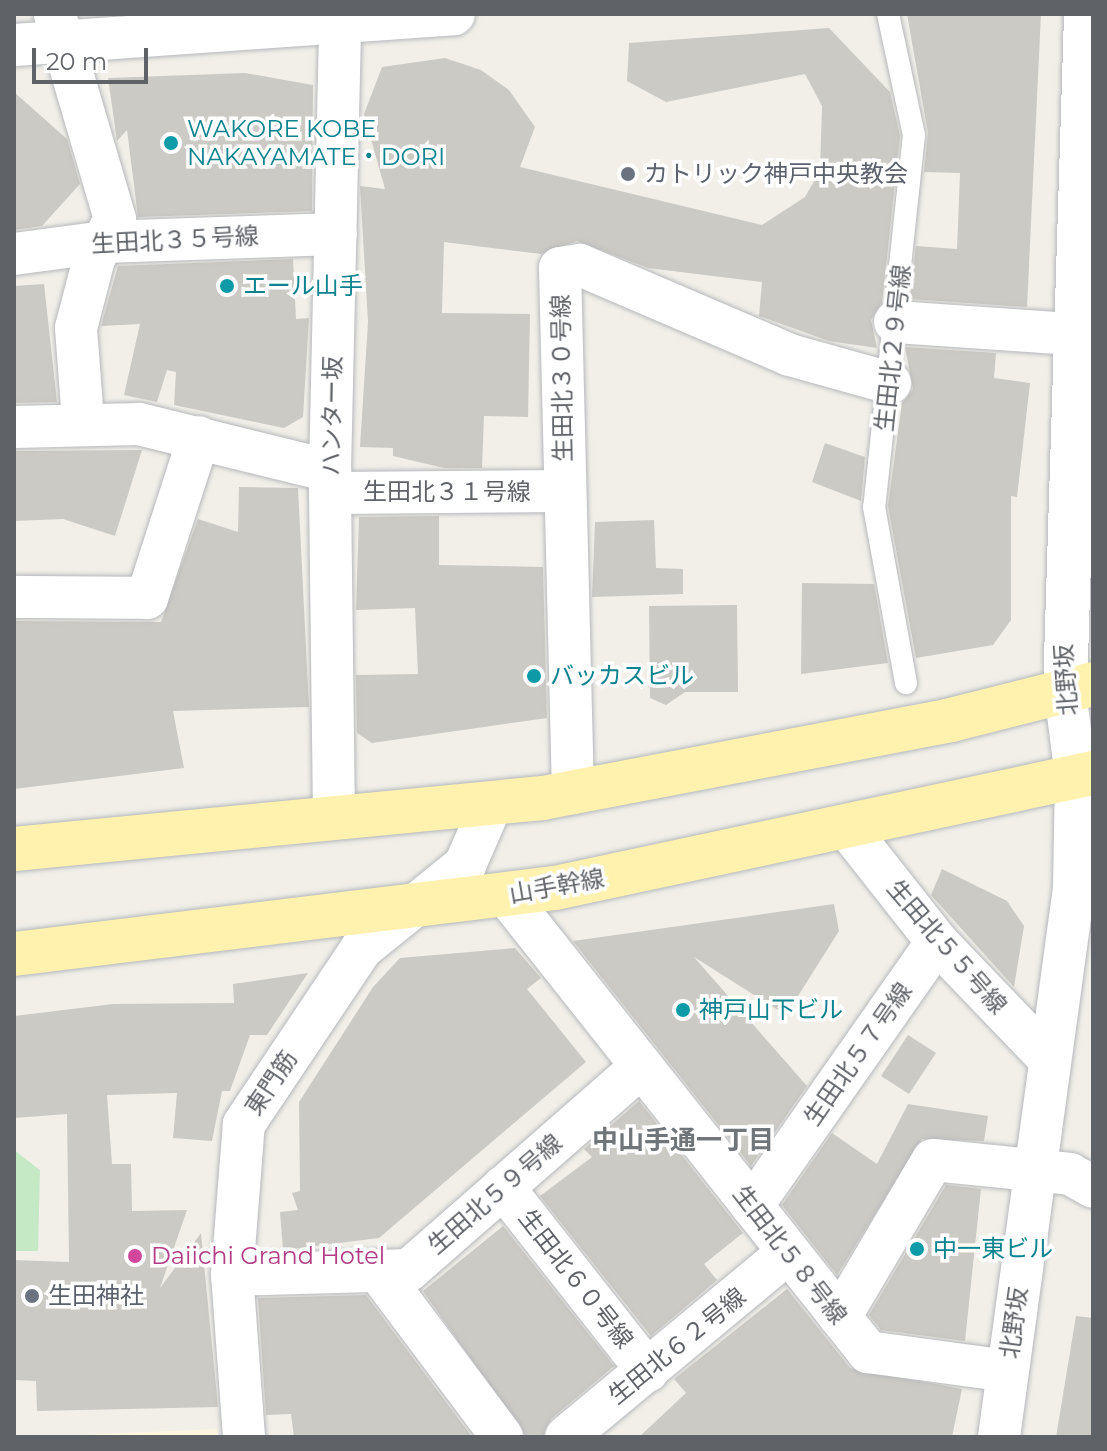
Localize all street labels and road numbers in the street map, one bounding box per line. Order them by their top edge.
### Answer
street label: 生田北３５号線 [90,221,260,259]
street label: 生田北２９号線 [870,263,916,433]
street label: 生田北３０号線 [546,294,578,462]
street label: ハンター坂 [317,356,347,476]
street label: 生田北３１号線 [363,478,531,506]
street label: 北野坂 [1049,643,1083,717]
street label: 山手幹線 [507,863,607,909]
street label: 生田北５５号線 [881,874,1013,1020]
street label: 生田北５７号線 [798,977,918,1131]
street label: 東門筋 [239,1045,303,1121]
street label: 生田北５９号線 [422,1128,568,1260]
street label: 生田北５８号線 [727,1180,853,1330]
street label: 生田北６０号線 [513,1204,639,1354]
street label: 生田北６２号線 [603,1282,751,1410]
street label: 北野坂 [995,1285,1033,1361]

